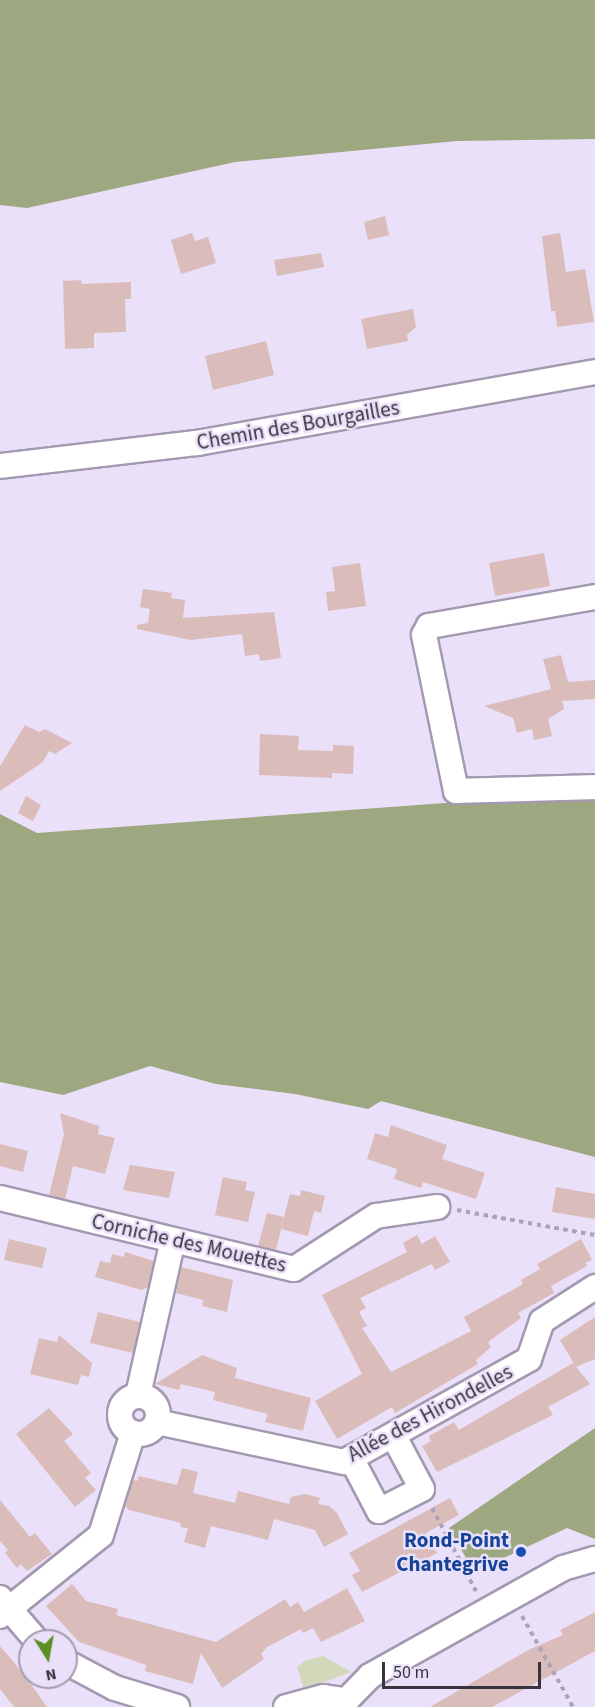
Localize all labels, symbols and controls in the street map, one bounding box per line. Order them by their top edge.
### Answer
street label: Chemin des Bourgailles [195,395,401,455]
street label: Corniche des Mouettes [89,1208,289,1278]
street label: Allée des Hirondelles [343,1359,517,1467]
place label: Rond-Point Chantegrive [396,1527,509,1577]
marker: Rond-Point Chantegrive [514,1545,528,1559]
north arrow [18,1629,78,1689]
scale bar [385,1650,544,1688]
text: 50 m [393,1660,429,1685]
text: N [44,1663,58,1687]

